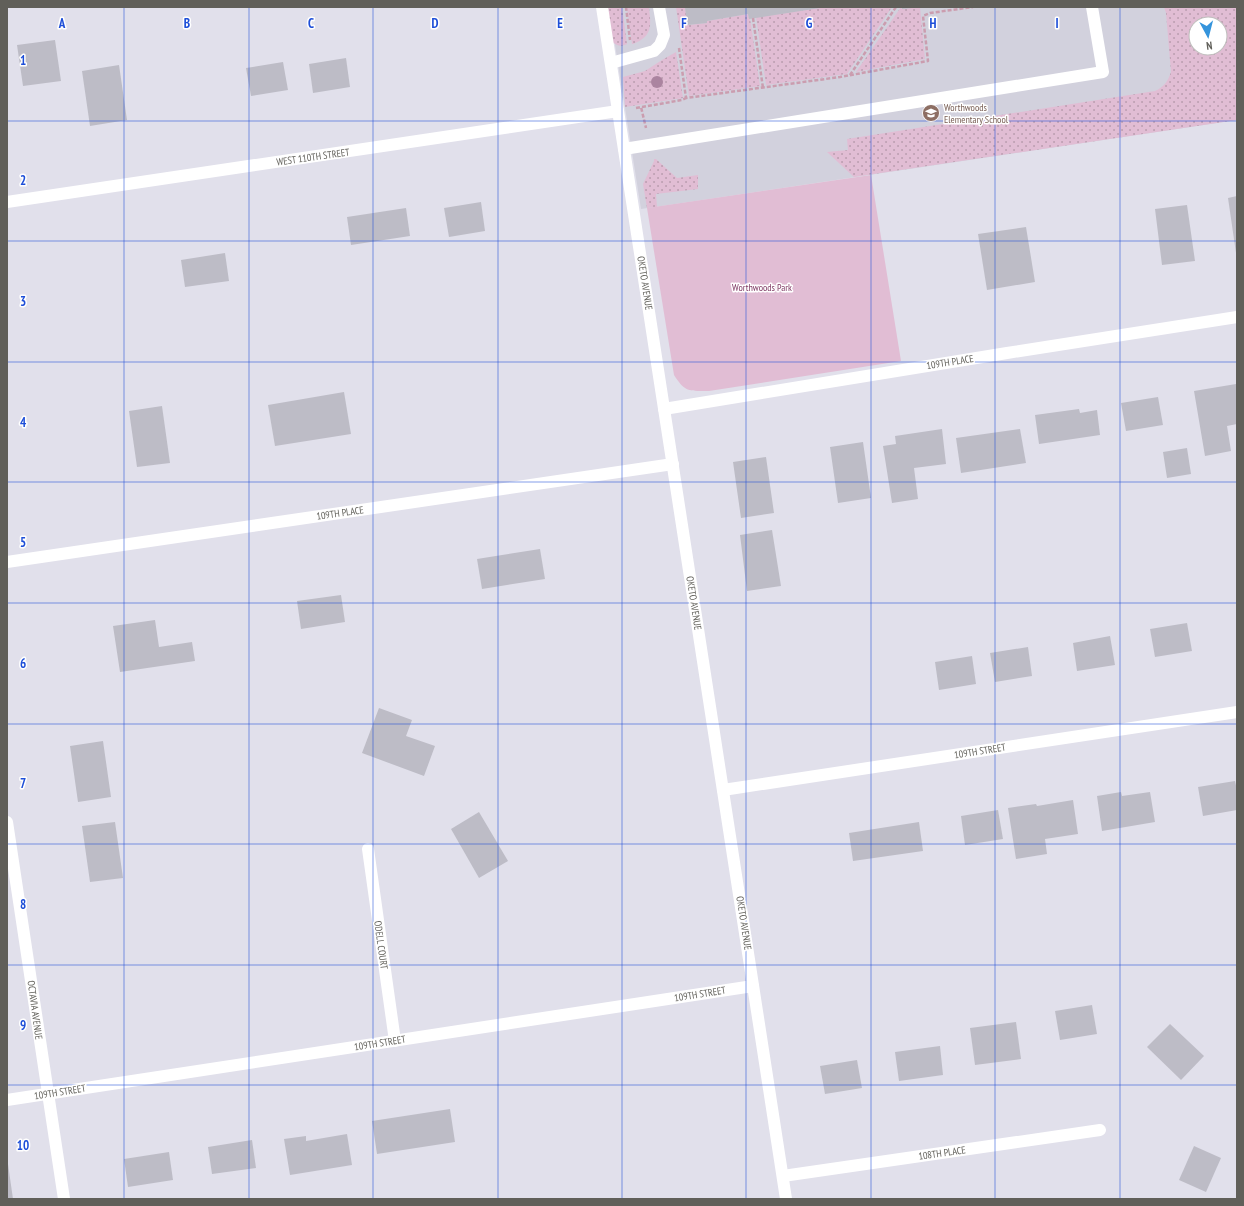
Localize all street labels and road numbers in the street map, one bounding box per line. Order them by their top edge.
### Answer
street label: WEST 110TH STREET [276,145,351,169]
street label: OKETO AVENUE [634,255,656,311]
street label: 109TH PLACE [925,352,975,372]
street label: 109TH PLACE [316,503,364,523]
street label: OKETO AVENUE [683,575,705,631]
street label: 109TH STREET [953,740,1007,761]
street label: OKETO AVENUE [733,895,755,951]
street label: ODELL COURT [371,920,391,971]
street label: OCTAVIA AVENUE [24,980,46,1040]
street label: 109TH STREET [673,983,727,1004]
street label: 109TH STREET [353,1032,407,1053]
street label: 109TH STREET [33,1081,87,1102]
street label: 108TH PLACE [918,1143,966,1163]

